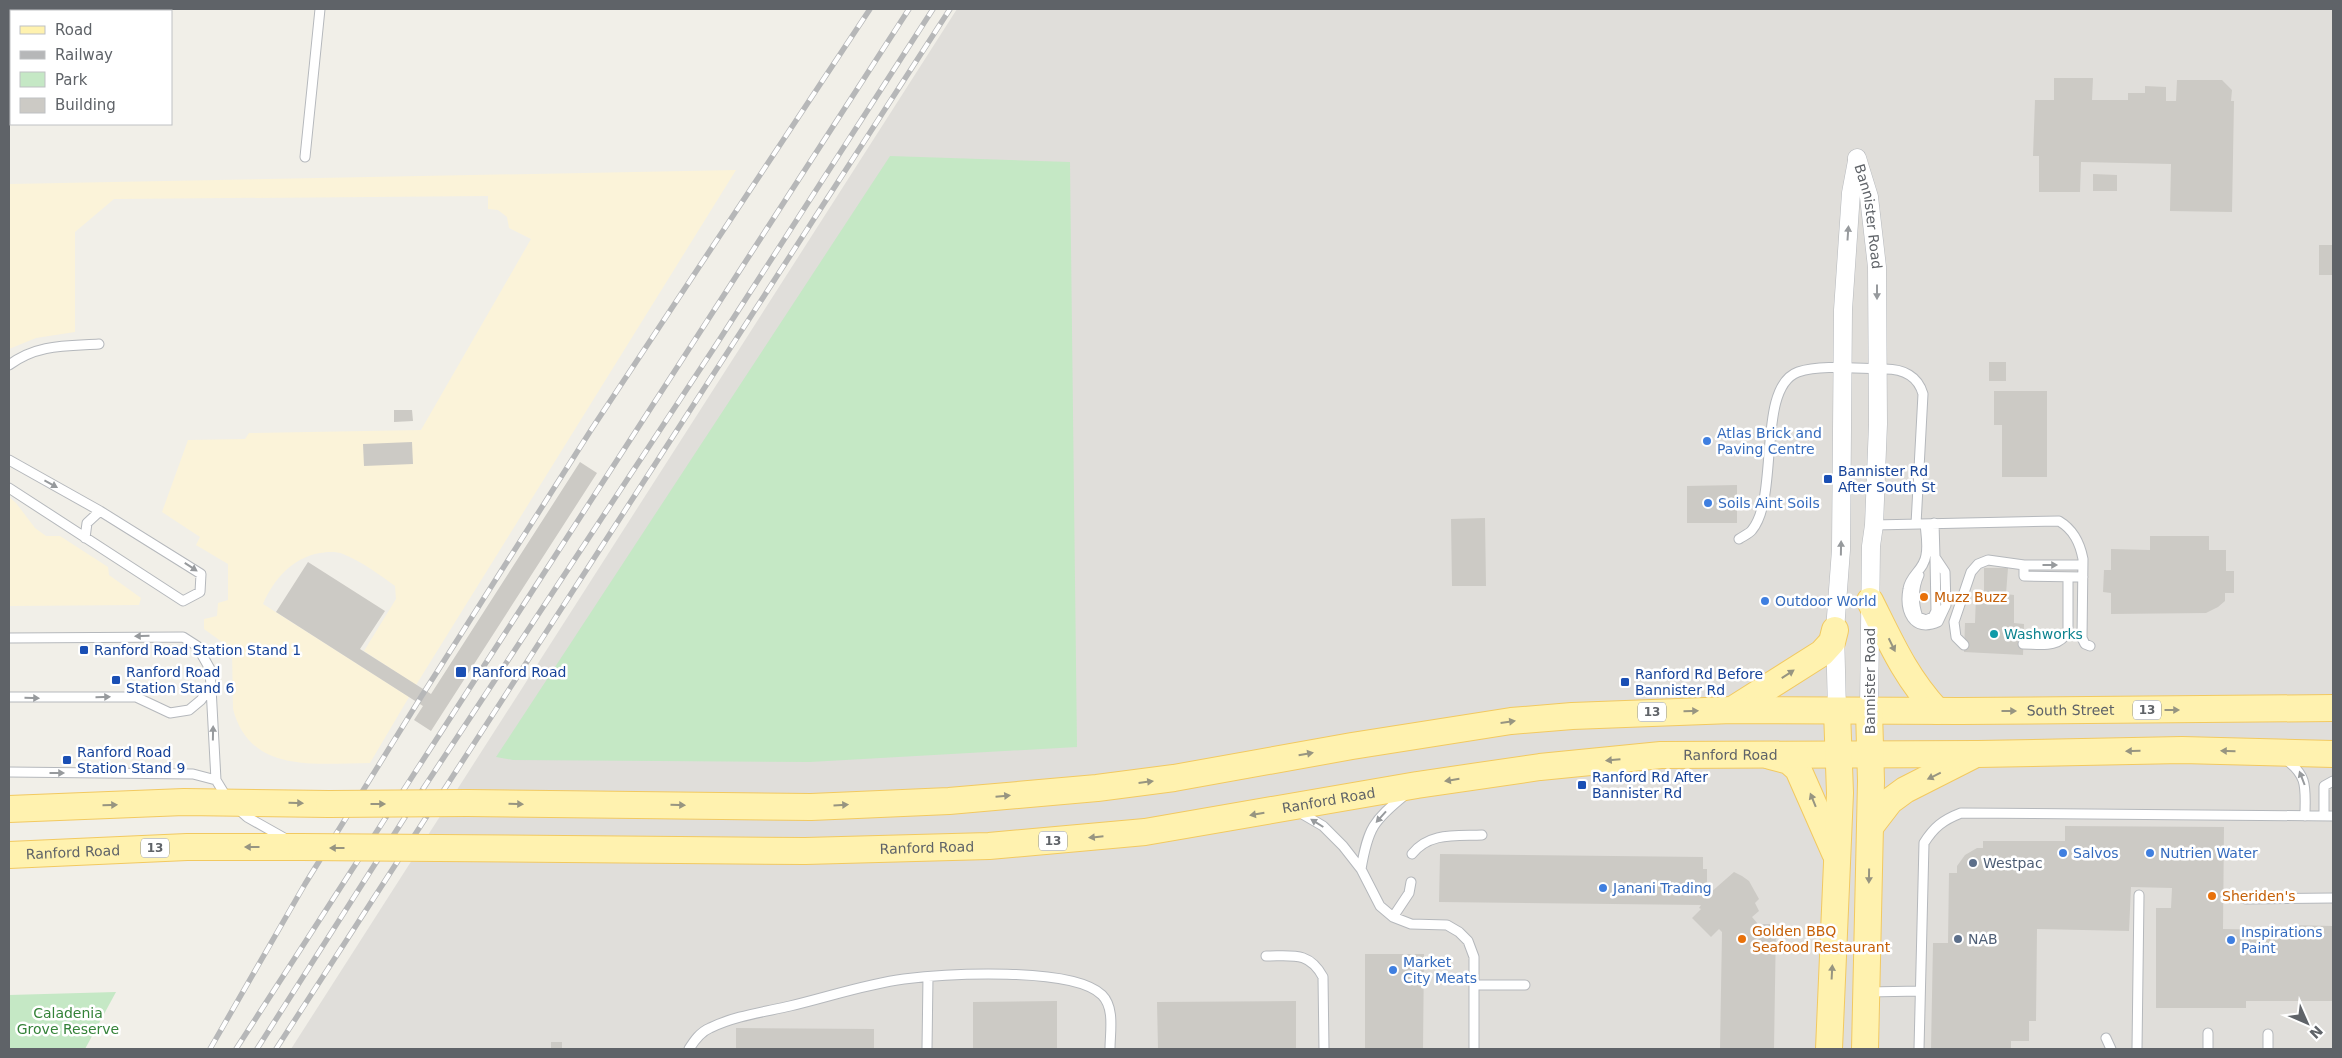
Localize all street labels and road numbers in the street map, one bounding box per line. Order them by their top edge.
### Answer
street label: Bannister Road [1851,162,1885,270]
street label: Bannister Road [1862,628,1878,734]
road number: 13 [2133,700,2161,720]
road number: 13 [1638,702,1666,722]
street label: South Street [2027,702,2115,718]
street label: Ranford Road [1683,747,1778,763]
street label: Ranford Road [1281,784,1376,816]
road number: 13 [1039,831,1067,850]
road number: 13 [141,838,169,858]
street label: Ranford Road [880,838,974,857]
street label: Ranford Road [25,842,120,862]

